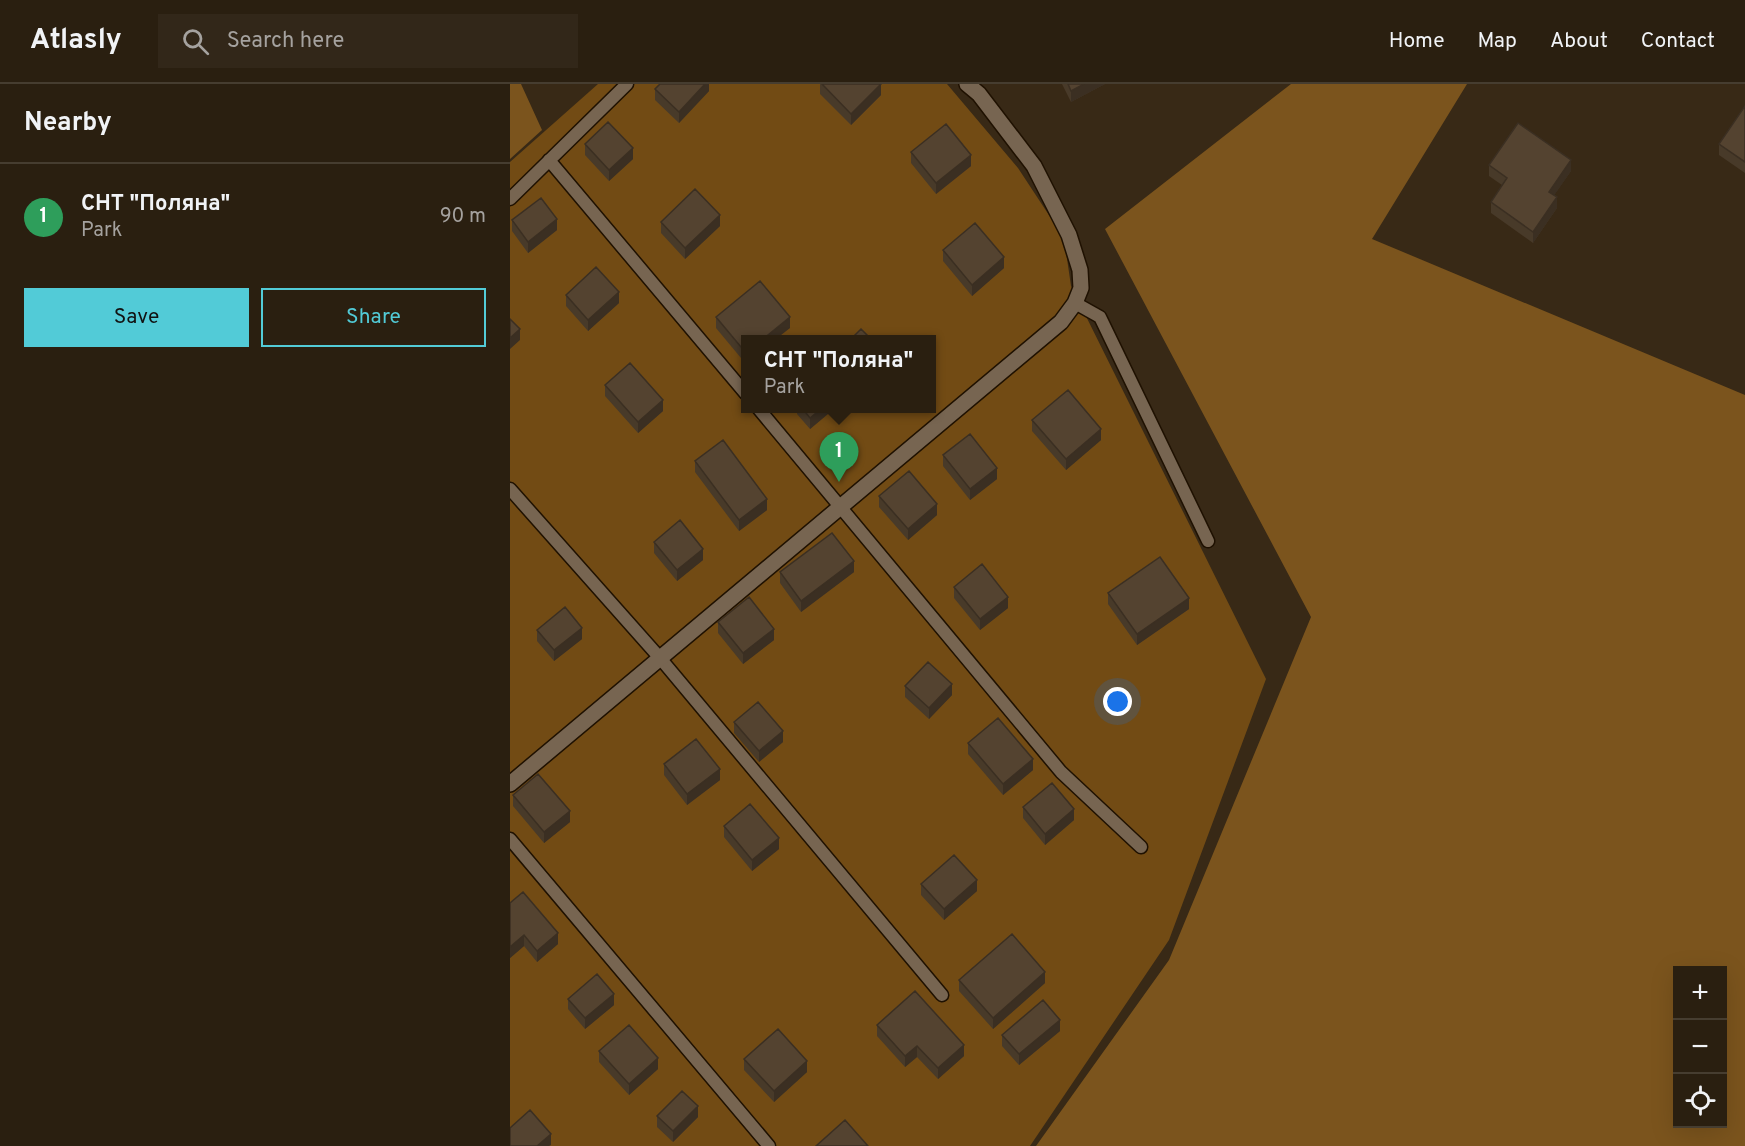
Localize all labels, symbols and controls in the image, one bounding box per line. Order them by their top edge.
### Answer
search box [158,14,578,68]
text: Atlasly [30,23,122,59]
icon: search [179,25,212,58]
text: Search here [227,28,344,55]
text: Home [1389,28,1445,55]
text: Map [1478,28,1517,55]
text: About [1550,28,1608,55]
text: Contact [1641,28,1715,55]
text: Nearby [24,107,112,140]
text: СНТ "Поляна" [81,191,230,218]
text: 1 [40,204,48,230]
text: 90 m [440,204,486,230]
text: Park [81,218,122,244]
button: Save [24,288,249,347]
button: Share [261,288,486,347]
popup [741,335,936,413]
text: СНТ "Поляна" [764,348,913,375]
text: Park [764,375,805,401]
pin: 1 [820,432,858,482]
your location [1103,687,1132,716]
map controls [1673,966,1727,1128]
button: + [1673,966,1727,1020]
button: − [1673,1020,1727,1074]
button: locate [1673,1074,1727,1128]

